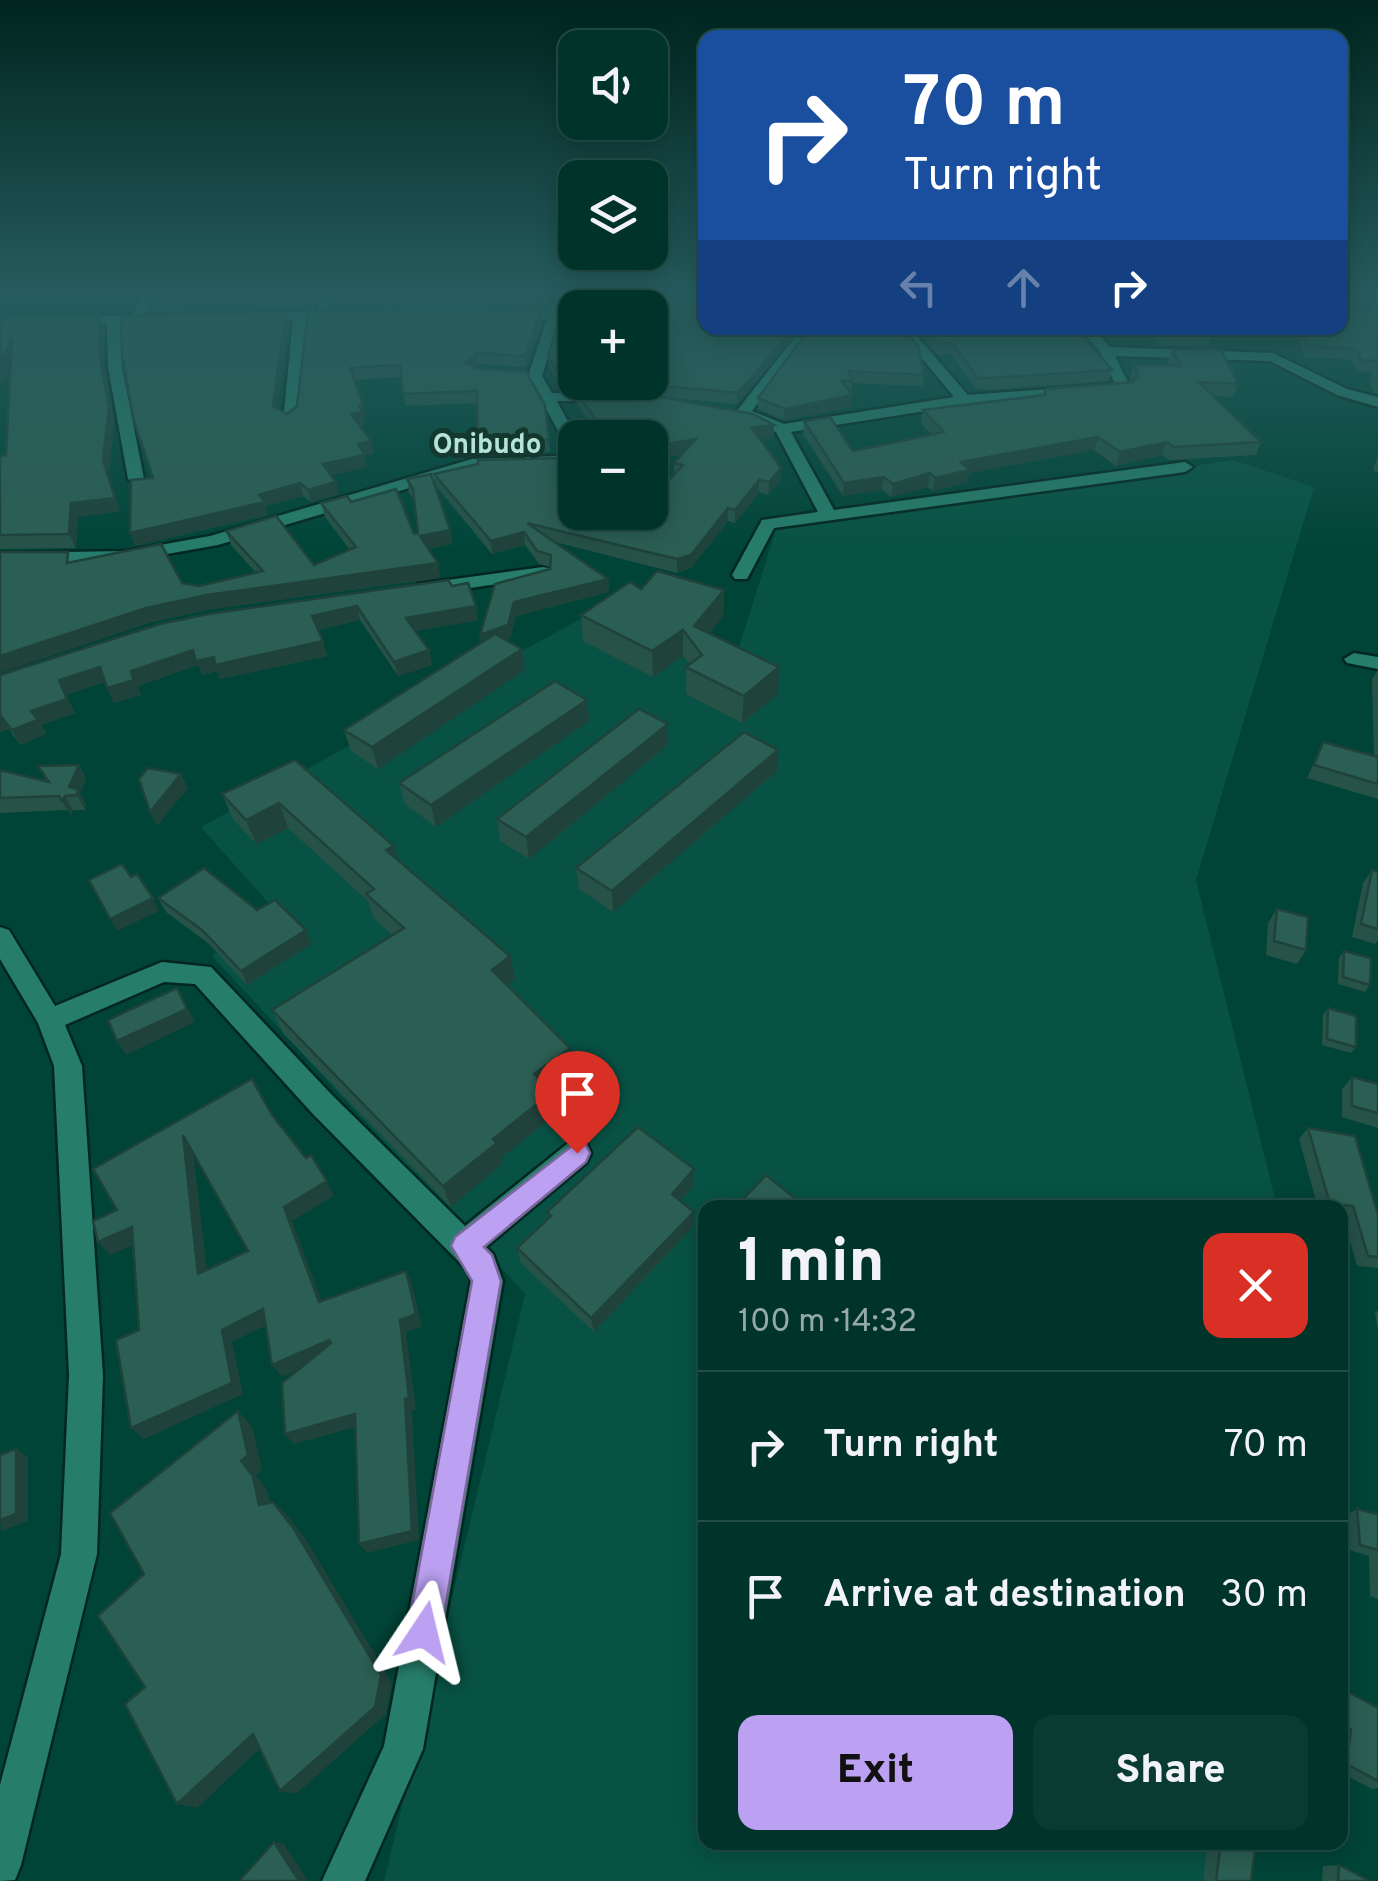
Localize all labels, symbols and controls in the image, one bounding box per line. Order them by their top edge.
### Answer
map controls [558,30,668,530]
button: sound [558,30,668,140]
text: 70 m [903,62,1066,151]
icon: right [738,70,868,200]
text: Turn right [903,149,1102,206]
button: layers [558,160,668,270]
icon: left [891,260,946,315]
icon: ahead [996,260,1051,315]
icon: right [1101,260,1156,315]
button: + [558,290,668,400]
button: − [558,420,668,530]
district label: Onibudo [432,428,542,464]
pin [535,1051,620,1154]
icon: arrive [550,1066,605,1121]
text: 1 min [738,1227,885,1303]
button: close [1203,1233,1308,1338]
text: 100 m · 14:32 [738,1303,917,1343]
icon: right [738,1419,793,1474]
text: Turn right [823,1422,998,1471]
text: 70 m [1224,1422,1308,1471]
icon: arrive [738,1569,793,1624]
text: Arrive at destination [823,1572,1186,1621]
text: 30 m [1220,1572,1308,1621]
position arrow [372,1580,476,1684]
button: Exit [738,1715,1013,1830]
button: Share [1033,1715,1308,1830]

